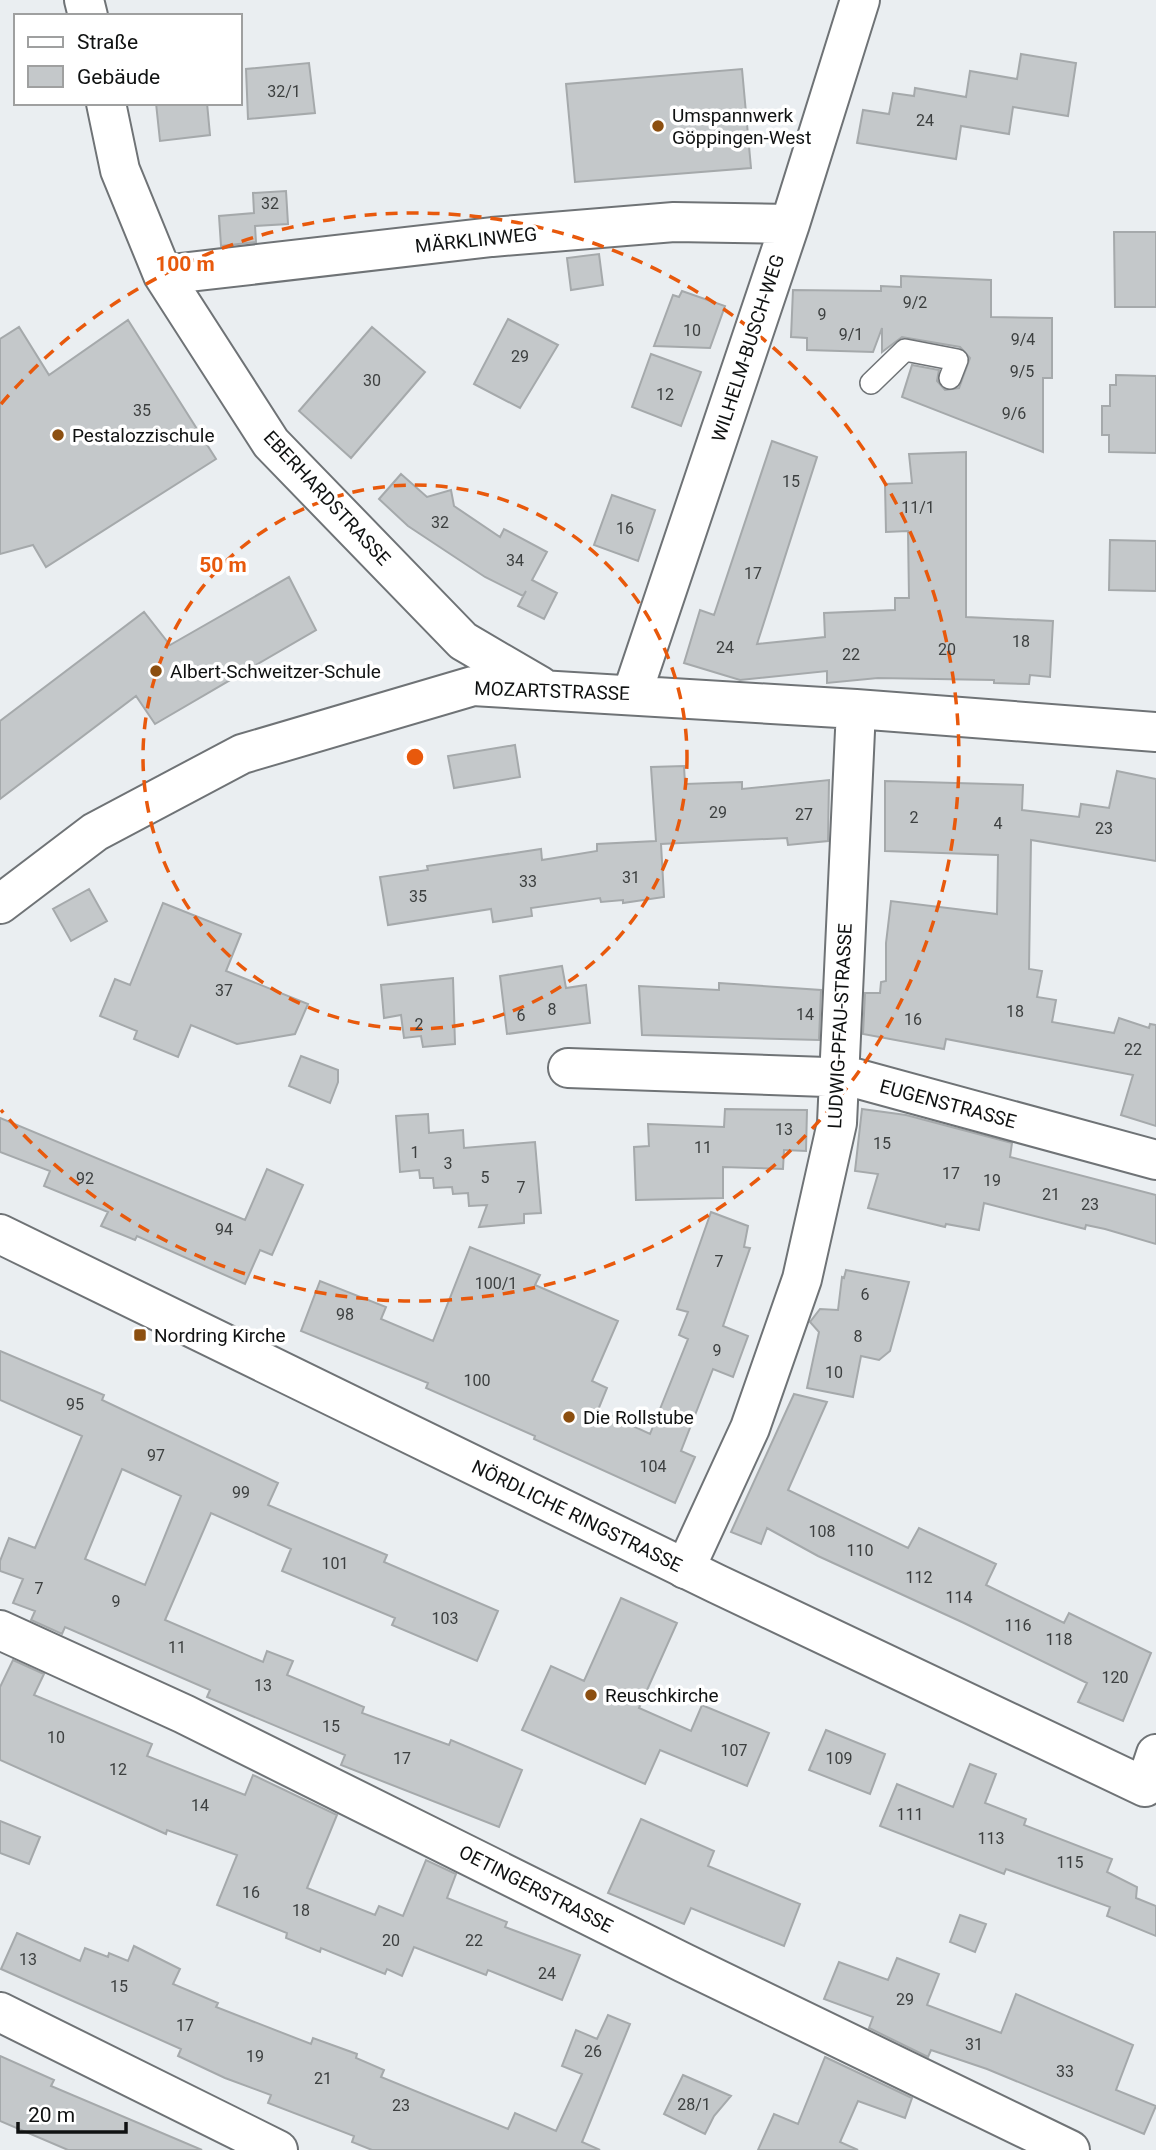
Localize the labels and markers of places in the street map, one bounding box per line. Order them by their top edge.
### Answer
place label: Umspannwerk Göppingen-West [672,104,811,149]
marker: Umspannwerk Göppingen-West [650,118,666,134]
place label: Pestalozzischule [72,424,214,447]
marker: Pestalozzischule [50,427,66,443]
place label: Albert-Schweitzer-Schule [170,660,381,683]
marker: Albert-Schweitzer-Schule [148,663,164,679]
centre of rings [403,745,427,769]
place label: Nordring Kirche [154,1324,286,1347]
marker: Nordring Kirche [132,1327,148,1343]
place label: Die Rollstube [583,1406,694,1429]
marker: Die Rollstube [561,1409,577,1425]
place label: Reuschkirche [605,1684,718,1707]
marker: Reuschkirche [583,1687,599,1703]

